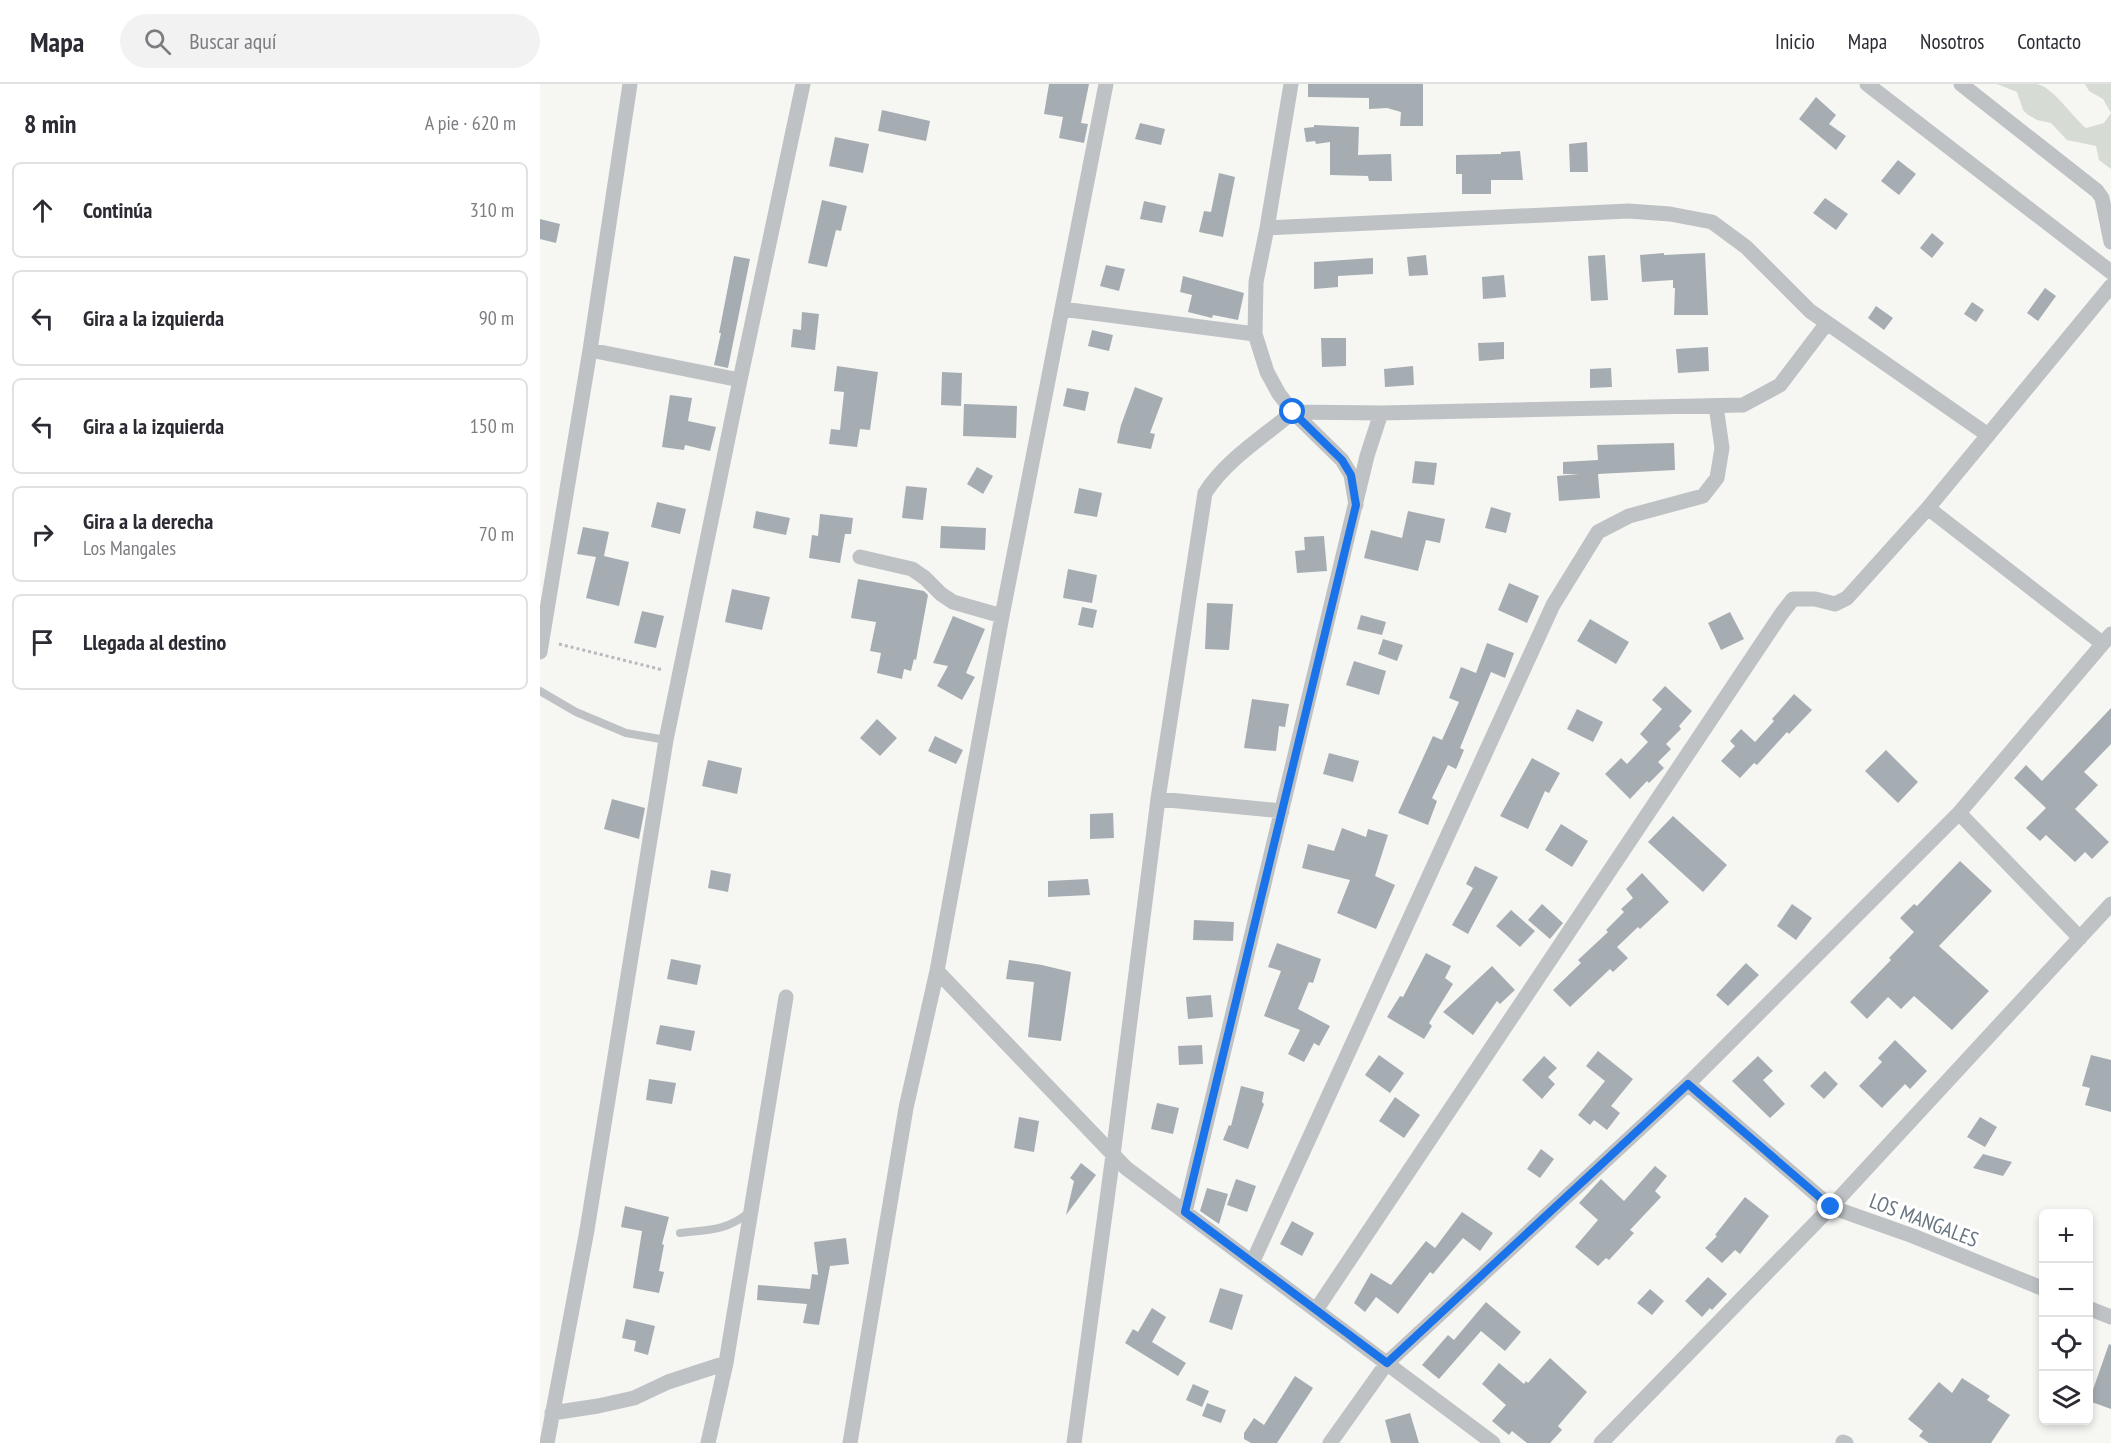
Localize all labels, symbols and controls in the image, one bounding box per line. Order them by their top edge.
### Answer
search box [120,14,540,68]
text: Mapa [30,23,84,60]
icon: search [141,25,174,58]
text: Buscar aquí [189,27,277,55]
text: Inicio [1775,28,1815,55]
text: Mapa [1848,28,1887,55]
text: Nosotros [1920,28,1984,55]
text: Contacto [2017,28,2081,55]
text: 8 min [24,107,77,140]
text: A pie · 620 m [425,110,516,136]
icon: ahead [26,194,59,227]
text: Continúa [83,196,152,224]
text: 310 m [470,197,514,223]
icon: left [26,302,59,335]
text: Gira a la izquierda [83,304,224,332]
text: 90 m [479,305,514,331]
route start [1279,398,1305,424]
icon: left [26,410,59,443]
text: Gira a la izquierda [83,412,224,440]
text: 150 m [470,413,514,439]
text: Gira a la derecha [83,507,213,535]
icon: right [26,518,59,551]
text: 70 m [479,521,514,547]
text: Los Mangales [83,535,176,561]
icon: arrive [26,626,59,659]
text: Llegada al destino [83,628,226,656]
street label: LOS MANGALES [1866,1187,1982,1253]
route end [1817,1193,1843,1219]
map controls [2039,1209,2093,1425]
button: + [2039,1209,2093,1263]
button: − [2039,1263,2093,1317]
button: locate [2039,1317,2093,1371]
button: layers [2039,1371,2093,1425]

